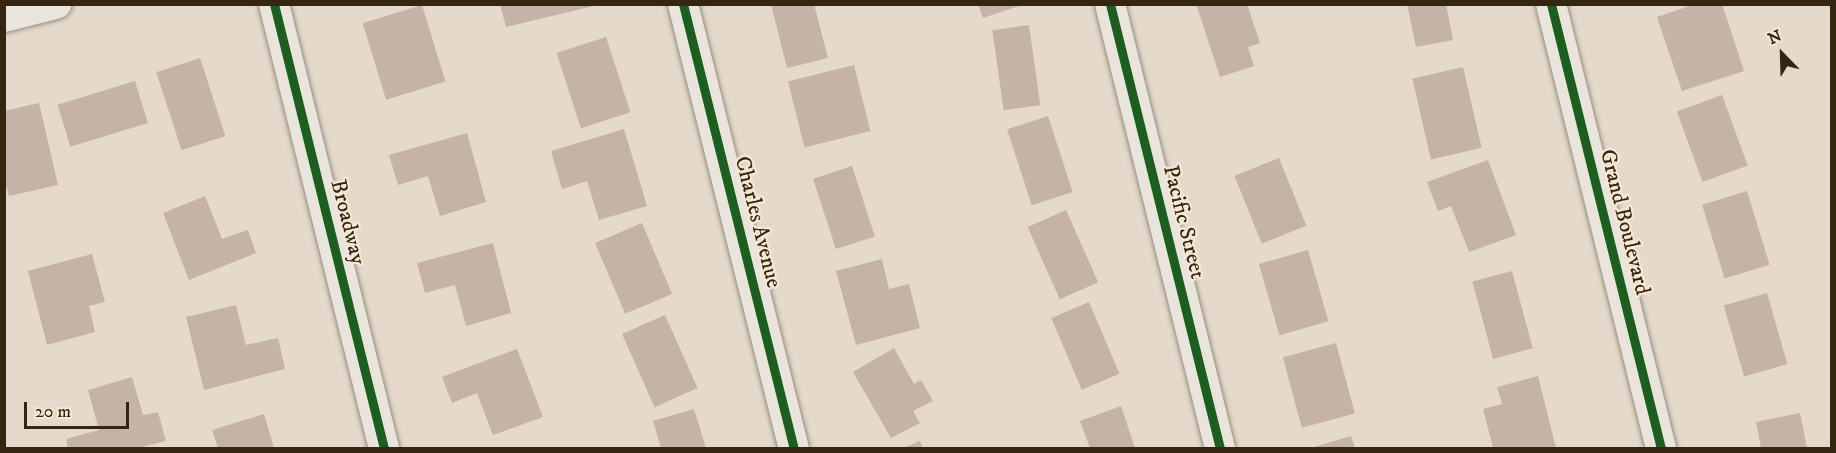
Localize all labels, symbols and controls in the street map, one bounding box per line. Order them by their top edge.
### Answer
north arrow [1752,24,1812,84]
text: N [1765,26,1785,49]
street label: Grand Boulevard [1594,146,1656,298]
street label: Charles Avenue [729,153,787,291]
street label: Pacific Street [1157,163,1211,281]
street label: Broadway [325,177,371,267]
scale bar [27,390,132,428]
text: 20 m [35,401,71,423]

